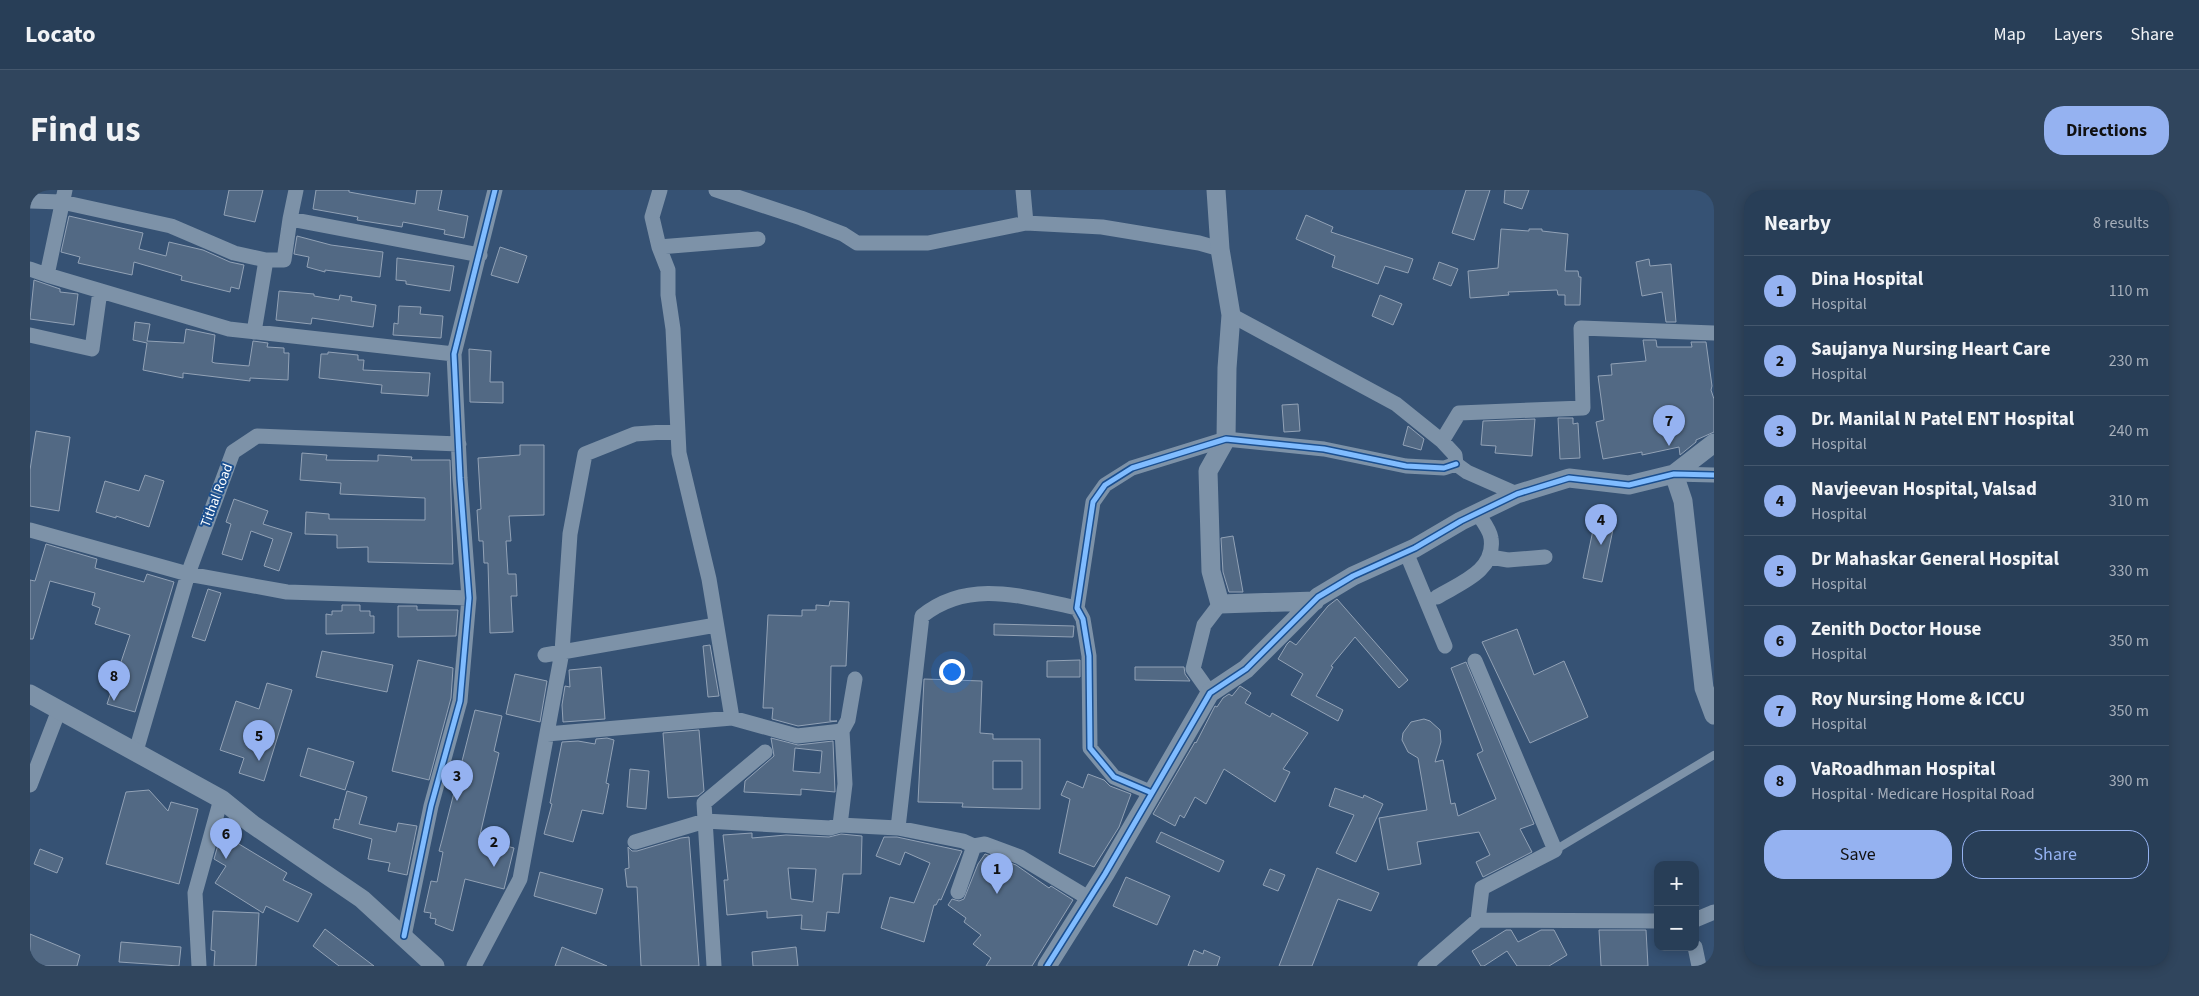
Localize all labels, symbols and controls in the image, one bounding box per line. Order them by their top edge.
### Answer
text: Locato [25,17,96,52]
text: Map [1994,22,2026,47]
text: Layers [2054,22,2103,47]
text: Share [2131,22,2174,47]
text: Find us [30,105,140,155]
button: Directions [2044,106,2169,155]
text: Nearby [1764,208,1831,238]
text: 8 results [2093,212,2149,234]
text: Dina Hospital [1811,266,1923,293]
text: 1 [1776,280,1784,302]
text: 110 m [2109,280,2149,302]
text: Hospital [1811,293,1867,315]
text: Saujanya Nursing Heart Care [1811,336,2051,363]
text: 2 [1776,350,1784,372]
text: 230 m [2109,350,2149,372]
text: Hospital [1811,363,1867,385]
pin: 7 [1653,405,1685,446]
text: Dr. Manilal N Patel ENT Hospital [1811,406,2074,433]
text: 3 [1776,420,1784,442]
text: 240 m [2109,420,2149,442]
text: Hospital [1811,433,1867,455]
street label: Tithal Road [196,461,238,530]
text: Navjeevan Hospital, Valsad [1811,476,2037,503]
text: 4 [1776,490,1784,512]
text: 310 m [2109,490,2149,512]
text: Hospital [1811,503,1867,525]
pin: 4 [1585,504,1617,545]
text: Dr Mahaskar General Hospital [1811,546,2059,573]
text: 5 [1776,560,1784,582]
text: 330 m [2109,560,2149,582]
text: Hospital [1811,573,1867,595]
text: Zenith Doctor House [1811,616,1981,643]
text: 6 [1776,630,1784,652]
text: 350 m [2109,630,2149,652]
text: Hospital [1811,643,1867,665]
your location [939,659,965,685]
pin: 8 [98,660,130,701]
text: Roy Nursing Home & ICCU [1811,686,2025,713]
text: 7 [1776,700,1784,722]
text: 350 m [2109,700,2149,722]
text: Hospital [1811,713,1867,735]
pin: 5 [243,720,275,761]
text: VaRoadhman Hospital [1811,756,1996,783]
pin: 3 [441,760,473,801]
text: 8 [1776,770,1784,792]
text: 390 m [2109,770,2149,792]
text: Hospital · Medicare Hospital Road [1811,783,2035,805]
pin: 6 [210,818,242,859]
pin: 2 [478,826,510,867]
button: Save [1764,830,1952,879]
button: Share [1962,830,2149,879]
pin: 1 [981,853,1013,894]
map controls [1654,861,1699,951]
button: + [1654,861,1699,906]
button: − [1654,906,1699,951]

